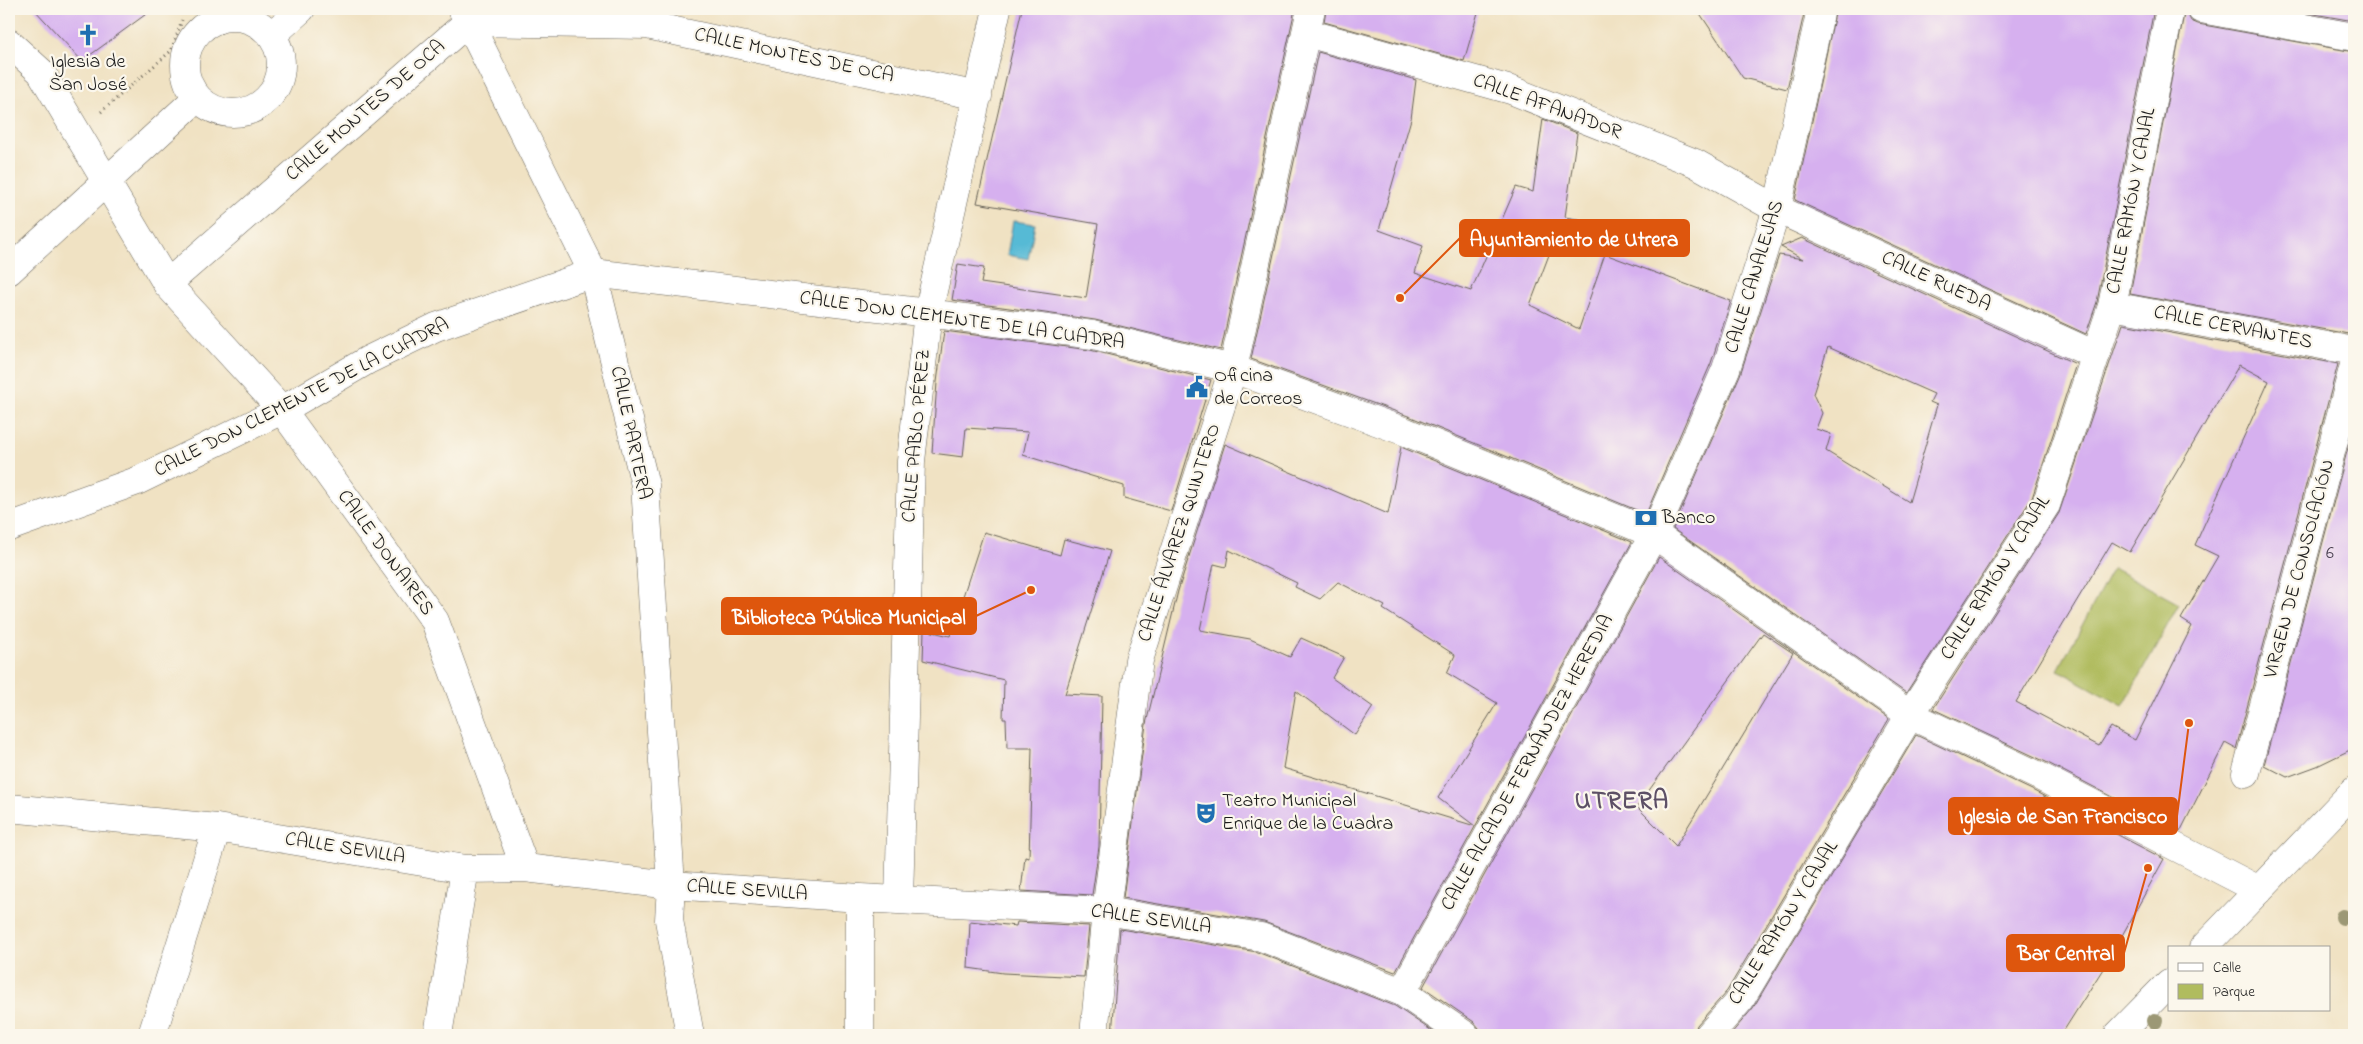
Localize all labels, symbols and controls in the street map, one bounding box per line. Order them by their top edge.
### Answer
street label: CALLE MONTES DE OCA [691,21,897,91]
church icon: Iglesia de San José [75,22,101,48]
street label: CALLE MONTES DE OCA [280,33,452,189]
place label: Iglesia de San José [49,48,127,100]
street label: CALLE AFANADOR [1469,67,1626,148]
street label: CALLE RAMÓN Y CAJAL [2100,105,2164,297]
street label: CALLE CANALEJAS [1718,197,1792,357]
callout: Ayuntamiento de Utrera [1460,220,1689,256]
text: Ayuntamiento de Utrera [1470,226,1678,258]
street label: CALLE RUEDA [1876,244,1996,320]
street label: CALLE DON CLEMENTE DE LA CUADRA [798,284,1126,358]
street label: CALLE CERVANTES [2151,298,2315,358]
street label: CALLE DON CLEMENTE DE LA CUADRA [149,311,455,485]
street label: CALLE PABLO PÉREZ [895,348,939,524]
place label: Oficina de Correos [1214,362,1303,414]
street label: CALLE PARTERA [602,363,658,503]
public building icon: Oficina de Correos [1184,374,1210,400]
street label: CALLE ÁLVAREZ QUINTERO [1131,420,1229,646]
street label: VIRGEN DE CONSOLACIÓN [2257,456,2343,683]
street label: CALLE DONAIRES [329,484,441,622]
street label: CALLE RAMÓN Y CAJAL [1934,490,2059,666]
place label: Banco [1661,504,1715,533]
bank icon: Banco [1633,505,1659,531]
house number: 6 [2326,541,2334,567]
callout: Biblioteca Pública Municipal [722,598,976,634]
text: Biblioteca Pública Municipal [731,604,966,634]
street label: CALLE ALCALDE FERNÁNDEZ HEREDIA [1434,610,1622,916]
district label: UTRERA [1575,784,1669,820]
place label: Teatro Municipal Enrique de la Cuadra [1222,787,1393,839]
callout: Iglesia de San Francisco [1949,798,2177,834]
theatre icon: Teatro Municipal Enrique de la Cuadra [1193,800,1219,826]
text: Iglesia de San Francisco [1959,803,2167,835]
street label: CALLE SEVILLA [283,825,407,873]
street label: CALLE RAMÓN Y CAJAL [1722,835,1847,1011]
street label: CALLE SEVILLA [685,872,809,910]
street label: CALLE SEVILLA [1089,897,1213,943]
callout: Bar Central [2007,935,2124,971]
text: Bar Central [2017,940,2115,970]
legend [2168,946,2330,1012]
text: Calle [2213,957,2241,979]
text: Parque [2213,981,2255,1003]

